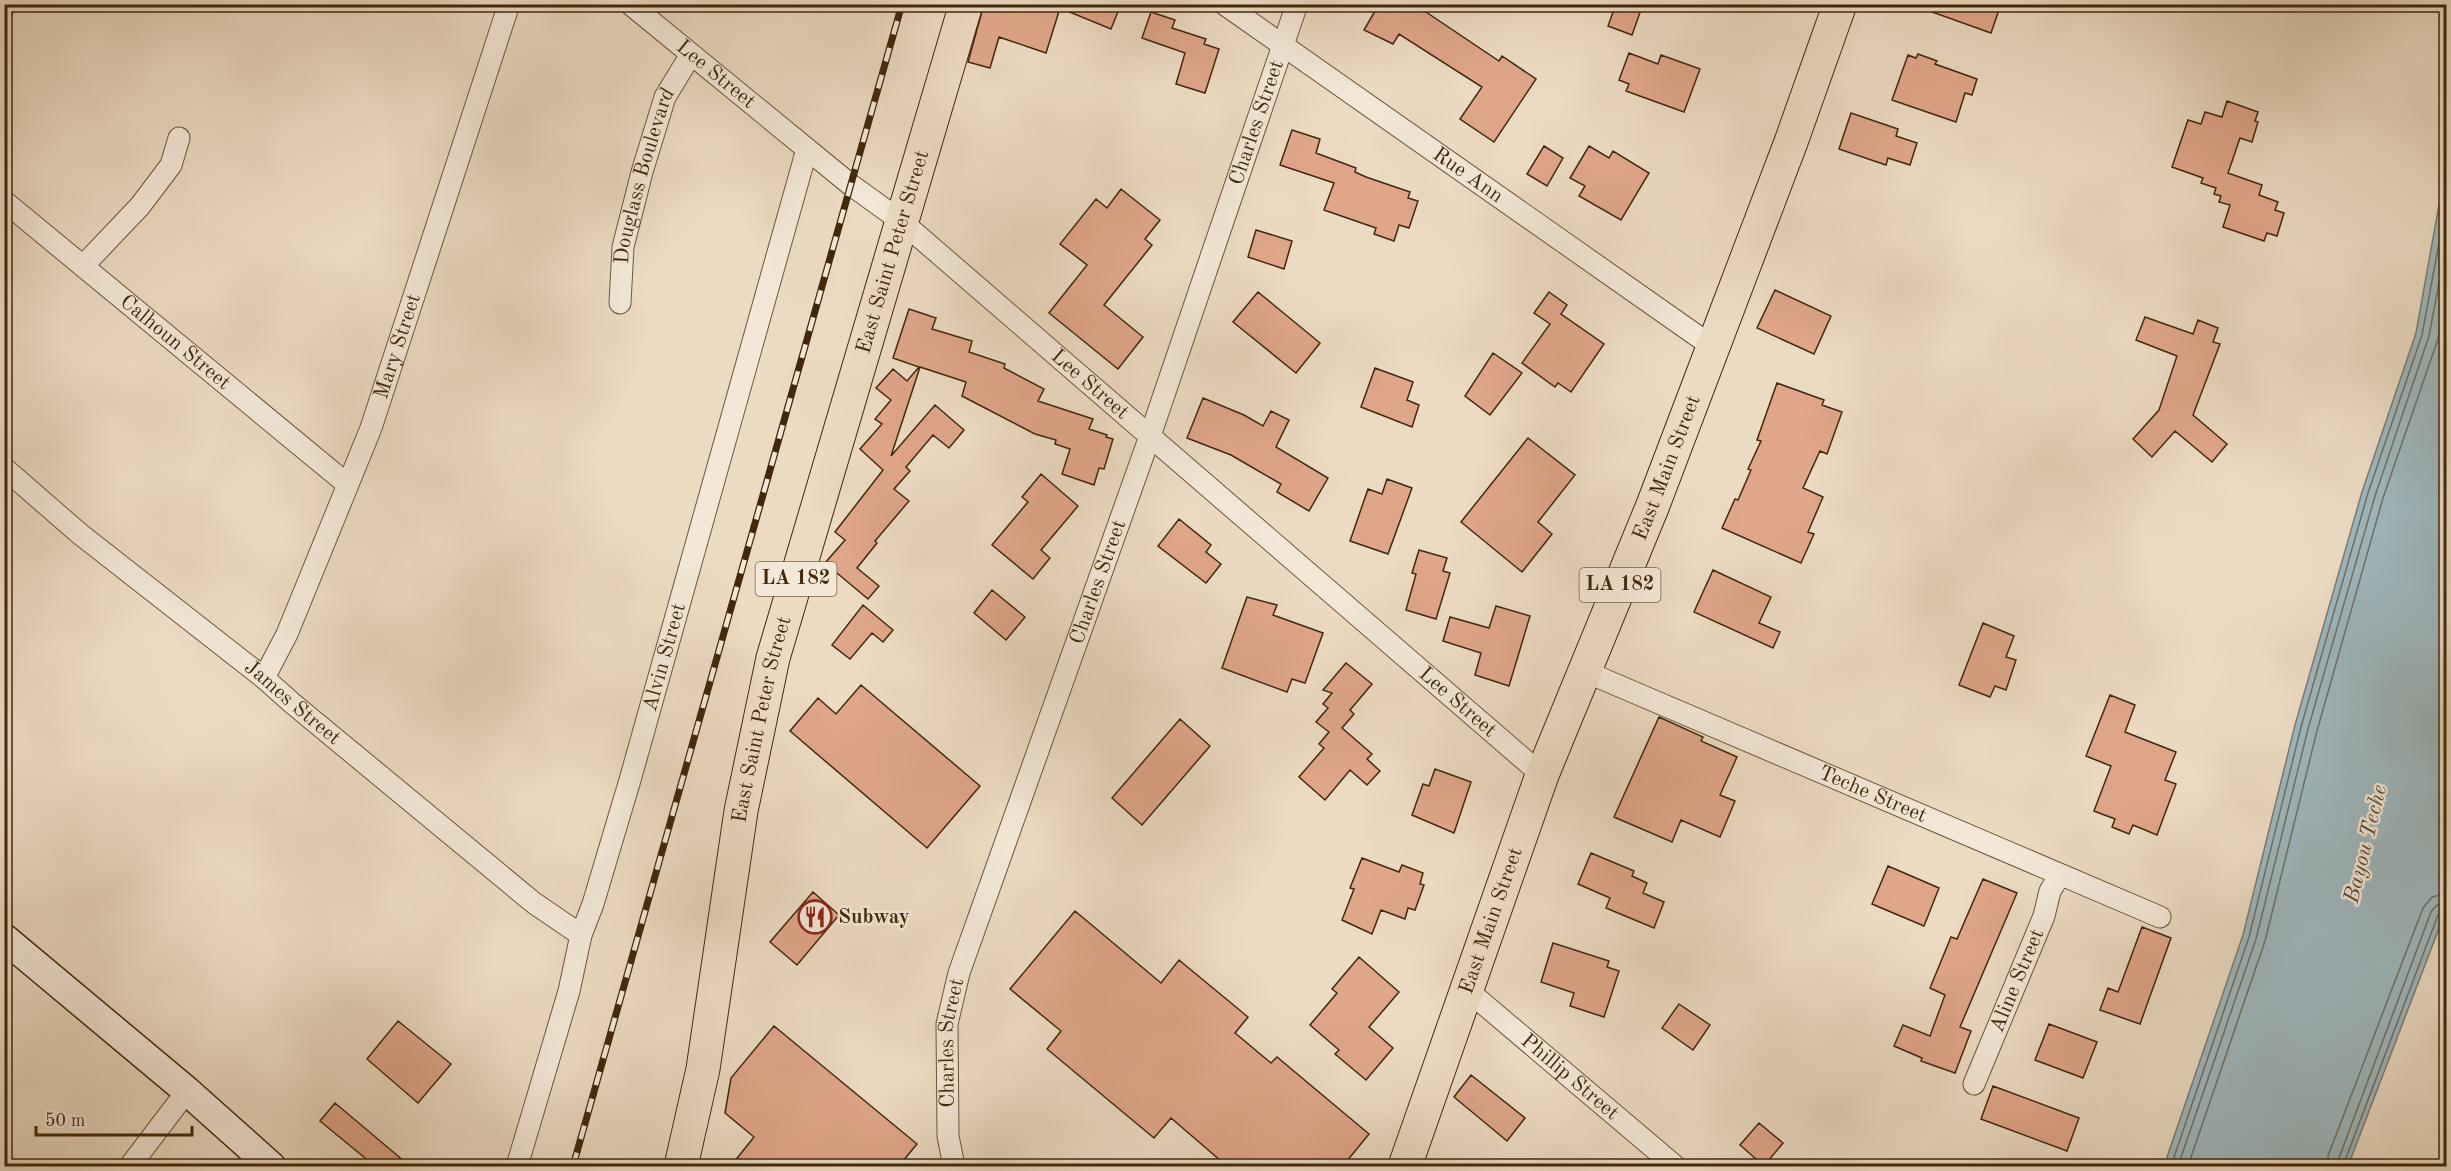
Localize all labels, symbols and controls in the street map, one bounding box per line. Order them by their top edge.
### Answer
street label: Lee Street [672,36,759,113]
street label: Charles Street [1226,57,1288,188]
street label: Douglass Boulevard [612,84,679,264]
street label: Rue Ann [1429,143,1507,207]
street label: East Saint Peter Street [853,148,933,356]
street label: Calhoun Street [116,291,234,394]
street label: Mary Street [371,291,424,402]
street label: Lee Street [1047,345,1133,423]
street label: East Main Street [1629,392,1704,543]
street label: Charles Street [1066,517,1130,647]
road number: LA 182 [756,562,836,596]
road number: LA 182 [1580,568,1660,602]
street label: Alvin Street [639,601,690,714]
street label: East Saint Peter Street [729,614,795,824]
street label: James Street [240,656,345,749]
street label: Lee Street [1415,663,1500,741]
street label: Teche Street [1816,762,1930,827]
water label: Bayou Teche [2340,783,2391,906]
street label: East Main Street [1456,845,1526,997]
restaurant icon: Subway [797,899,833,935]
place label: Subway [838,907,910,928]
street label: Aline Street [1986,926,2048,1035]
street label: Charles Street [936,976,968,1108]
street label: Phillip Street [1517,1030,1623,1124]
scale bar [36,1099,192,1137]
text: 50 m [45,1112,85,1130]

